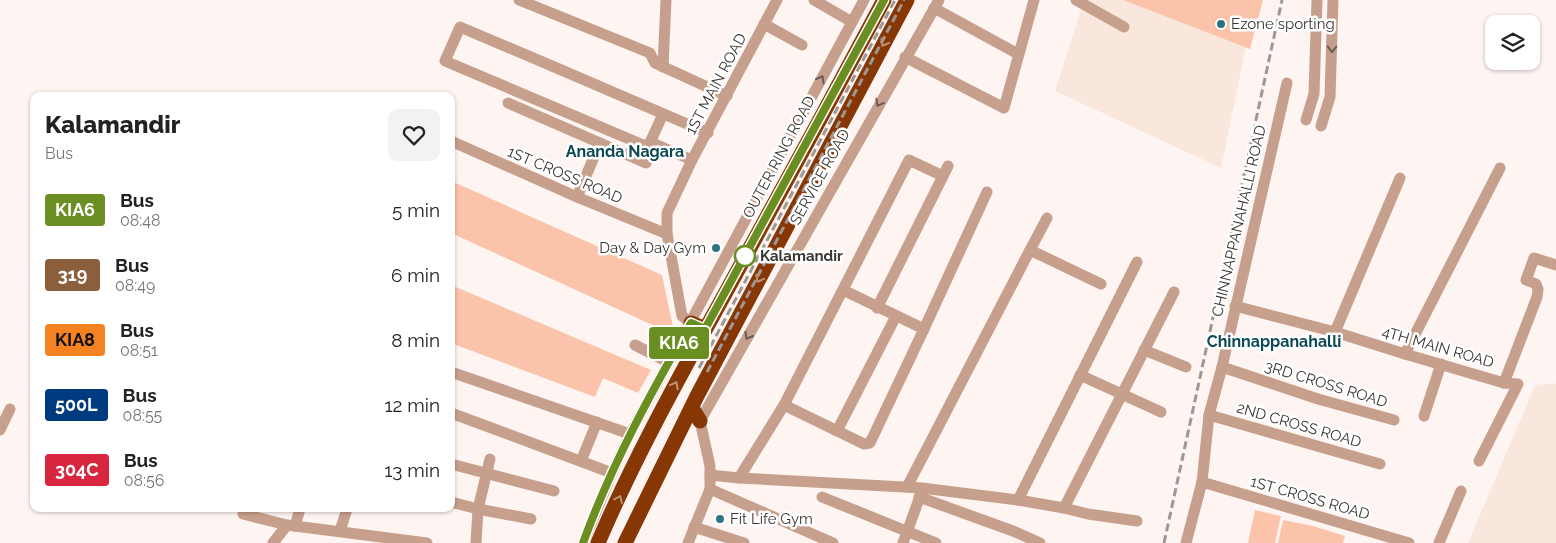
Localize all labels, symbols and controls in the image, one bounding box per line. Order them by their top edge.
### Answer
place label: Ezone sporting [1231,15,1335,33]
map controls [1485,15,1540,70]
button: layers [1485,15,1540,70]
marker: Ezone sporting [1215,18,1227,30]
street label: 1ST MAIN ROAD [682,30,750,138]
one-way arrow [880,37,890,46]
one-way arrow [1326,45,1337,53]
one-way arrow [815,76,825,85]
street label: OUTER RING ROAD [739,93,819,221]
one-way arrow [876,97,886,106]
button: heart [388,109,440,161]
text: Kalamandir [45,110,180,139]
street label: CHINNAPPANAHALLI ROAD [1208,123,1270,318]
street label: SERVICE ROAD [786,126,854,228]
district label: Ananda Nagara [566,142,684,161]
street label: 1ST CROSS ROAD [505,143,625,207]
text: Bus [45,144,73,163]
text: Bus [120,189,154,211]
text: KIA6 [55,199,95,220]
text: 5 min [392,199,440,221]
text: 08:48 [120,211,160,230]
place label: Day & Day Gym [599,239,706,257]
marker: Day & Day Gym [710,242,722,254]
marker: Kalamandir [734,245,756,267]
place label: Kalamandir [760,247,843,265]
text: Bus [115,254,149,276]
text: 319 [58,264,87,285]
text: 6 min [391,264,440,286]
one-way arrow [755,274,765,283]
text: 08:49 [115,276,155,295]
text: Bus [120,319,154,341]
street label: 4TH MAIN ROAD [1380,322,1496,372]
line badge: KIA6 [644,327,714,359]
text: KIA8 [55,329,95,350]
text: 8 min [391,329,440,351]
one-way arrow [744,330,754,339]
text: KIA6 [659,332,699,353]
district label: Chinnappanahalli [1207,332,1341,351]
text: 08:51 [120,341,158,360]
street label: 3RD CROSS ROAD [1263,357,1390,411]
one-way arrow [669,381,679,390]
text: Bus [123,384,157,406]
text: 500L [55,394,98,415]
text: 12 min [384,394,440,416]
street label: 2ND CROSS ROAD [1235,399,1364,451]
text: 08:55 [123,406,162,425]
text: Bus [124,449,158,471]
text: 304C [55,459,99,480]
text: 13 min [384,459,440,481]
text: 08:56 [124,471,164,490]
street label: 1ST CROSS ROAD [1248,472,1372,524]
one-way arrow [612,495,623,504]
place label: Fit Life Gym [730,510,813,528]
marker: Fit Life Gym [714,513,726,525]

